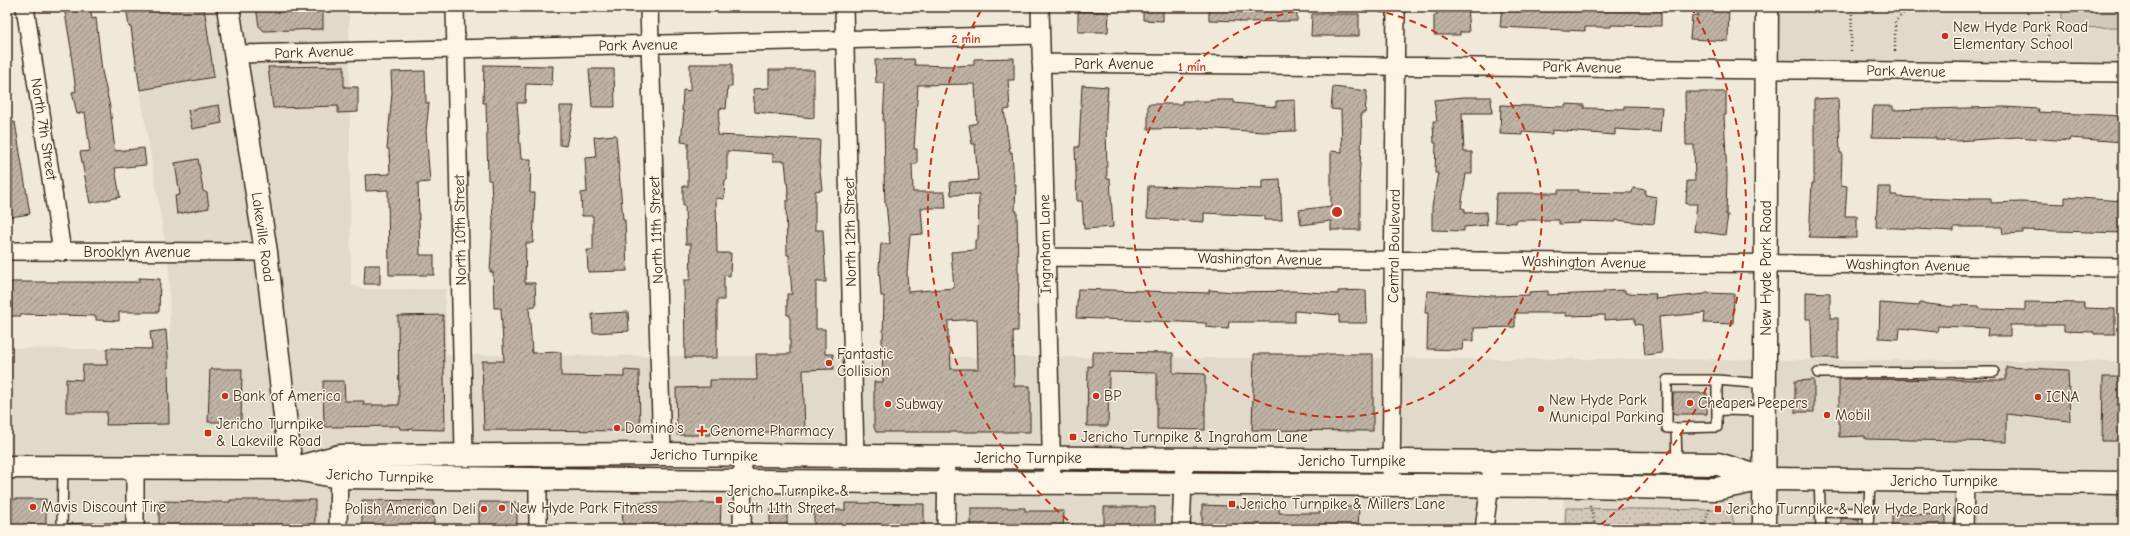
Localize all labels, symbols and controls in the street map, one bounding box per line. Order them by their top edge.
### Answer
place label: New Hyde Park Road Elementary School [1953,18,2088,53]
marker: New Hyde Park Road Elementary School [1940,31,1950,41]
text: 2 min [951,32,981,46]
street label: Park Avenue [598,35,678,55]
street label: Park Avenue [274,42,354,62]
street label: Park Avenue [1074,55,1154,73]
street label: Park Avenue [1542,57,1622,77]
text: 1 min [1178,60,1206,74]
street label: Park Avenue [1866,61,1946,81]
street label: North 7th Street [27,77,61,182]
street label: North 10th Street [450,174,470,286]
street label: North 11th Street [645,175,667,284]
street label: North 12th Street [840,176,860,287]
street label: Central Boulevard [1384,189,1404,303]
street label: Lakeville Road [248,191,278,283]
street label: Ingraham Lane [1035,194,1055,294]
street label: New Hyde Park Road [1757,200,1775,336]
centre of rings [1330,205,1344,219]
street label: Brooklyn Avenue [83,243,191,261]
street label: Washington Avenue [1198,249,1323,269]
street label: Washington Avenue [1522,252,1647,272]
street label: Washington Avenue [1846,255,1971,275]
place label: Fantastic Collision [837,345,894,380]
marker: Fantastic Collision [824,358,834,368]
place label: Bank of America [233,387,341,405]
place label: BP [1104,387,1122,405]
place label: ICNA [2046,388,2080,406]
marker: Bank of America [220,391,230,401]
marker: BP [1091,391,1101,401]
place label: New Hyde Park Municipal Parking [1549,391,1664,426]
marker: ICNA [2033,392,2043,402]
place label: Cheaper Peepers [1698,394,1807,412]
place label: Subway [896,395,943,413]
marker: Cheaper Peepers [1685,398,1695,408]
marker: Subway [883,399,893,409]
marker: New Hyde Park Municipal Parking [1536,404,1546,414]
place label: Mobil [1835,406,1870,424]
marker: Mobil [1822,410,1832,420]
place label: Jericho Turnpike & Lakeville Road [216,415,324,450]
place label: Domino's [625,419,684,437]
place label: Genome Pharmacy [710,422,834,440]
marker: Domino's [612,423,622,433]
marker: Genome Pharmacy [697,426,707,436]
marker: Jericho Turnpike & Lakeville Road [203,428,213,438]
place label: Jericho Turnpike & Ingraham Lane [1081,428,1308,446]
marker: Jericho Turnpike & Ingraham Lane [1068,432,1078,442]
street label: Jericho Turnpike [650,445,758,465]
street label: Jericho Turnpike [974,449,1082,467]
street label: Jericho Turnpike [1298,452,1406,470]
street label: Jericho Turnpike [326,465,435,487]
street label: Jericho Turnpike [1890,472,1998,490]
place label: Jericho Turnpike & South 11th Street [727,482,849,517]
marker: Jericho Turnpike & South 11th Street [714,495,724,505]
place label: Jericho Turnpike & Millers Lane [1240,495,1446,513]
place label: Mavis Discount Tire [41,498,167,516]
place label: New Hyde Park Fitness [510,499,658,517]
marker: Jericho Turnpike & Millers Lane [1227,499,1237,509]
place label: Polish American Deli [344,500,476,518]
place label: Jericho Turnpike & New Hyde Park Road [1726,500,1989,518]
marker: Mavis Discount Tire [28,502,38,512]
marker: New Hyde Park Fitness [497,503,507,513]
marker: Polish American Deli [479,504,489,514]
marker: Jericho Turnpike & New Hyde Park Road [1713,504,1723,514]

